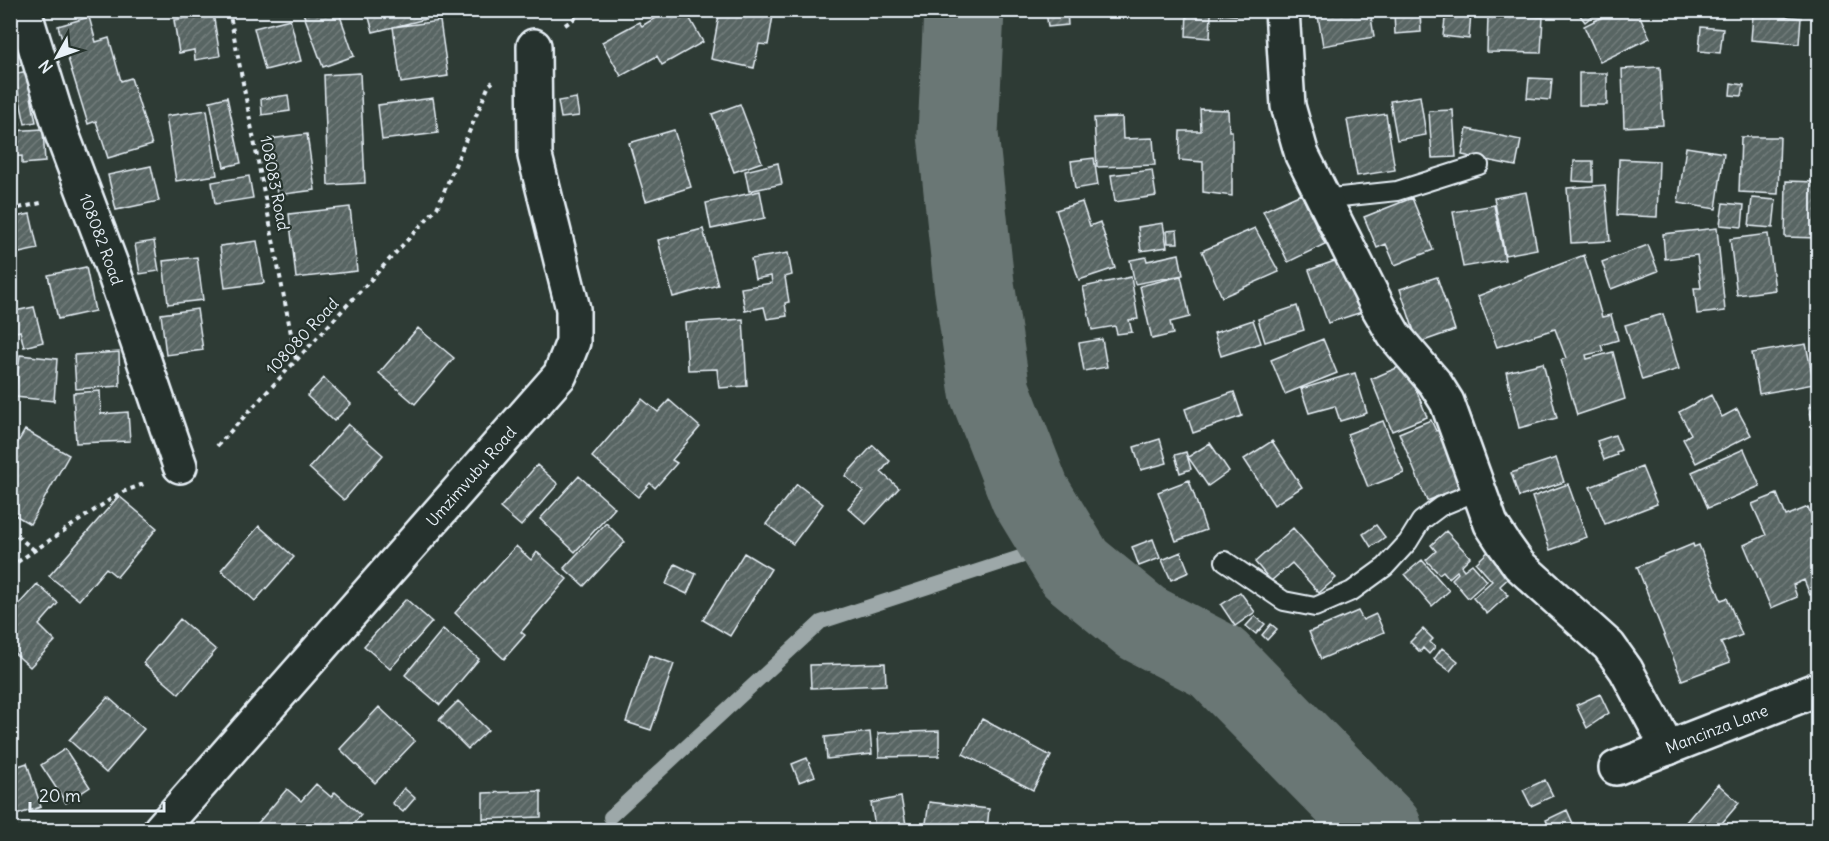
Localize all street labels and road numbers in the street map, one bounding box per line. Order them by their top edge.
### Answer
street label: 108083 Road [256,134,294,232]
street label: 108082 Road [75,191,127,287]
street label: 108080 Road [261,293,343,379]
street label: Umzimvubu Road [422,422,520,530]
street label: Mancinza Lane [1662,700,1771,758]

